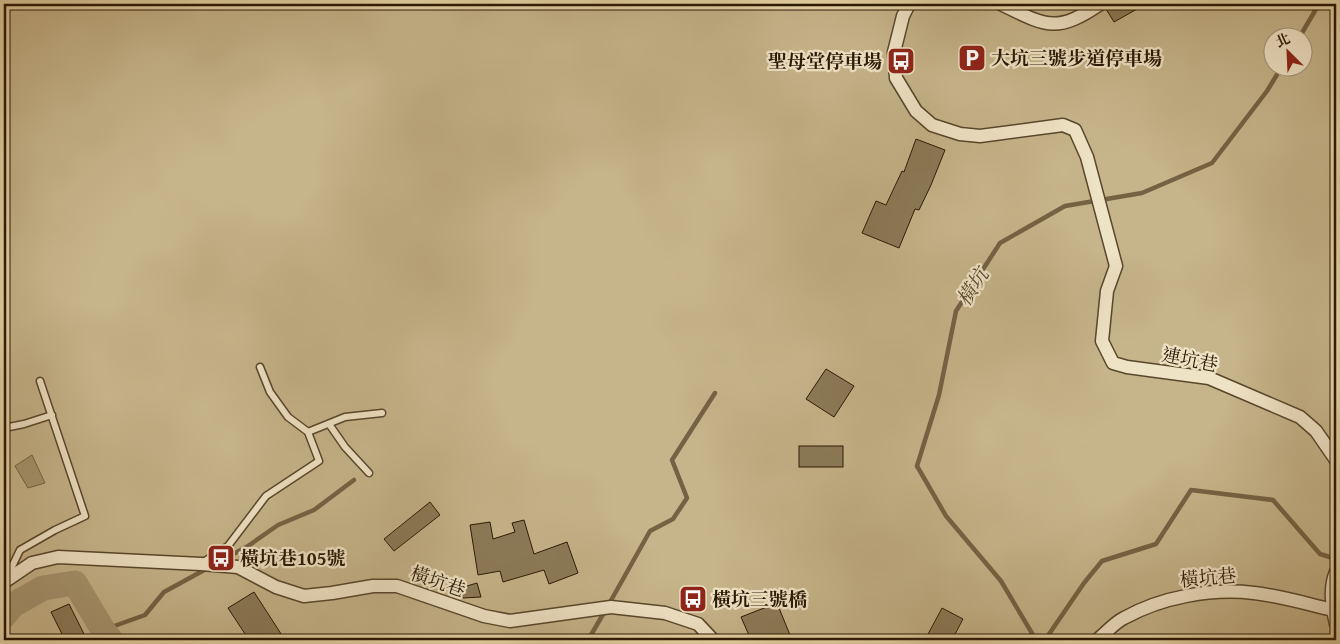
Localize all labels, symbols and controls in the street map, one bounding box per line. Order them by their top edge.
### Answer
north arrow [1262,28,1312,78]
text: 北 [1272,28,1293,52]
parking icon: 大坑三號步道停車場 [957,43,987,73]
place label: 大坑三號步道停車場 [991,44,1162,72]
bus stop icon: 聖母堂停車場 [886,46,916,76]
place label: 聖母堂停車場 [768,47,882,75]
water label: 橫坑 [949,260,997,312]
street label: 連坑巷 [1159,340,1221,378]
bus stop icon: 橫坑巷105號 [206,543,236,573]
place label: 橫坑巷105號 [240,544,346,572]
street label: 橫坑巷 [406,558,470,604]
street label: 橫坑巷 [1178,561,1238,593]
bus stop icon: 橫坑三號橋 [678,584,708,614]
place label: 橫坑三號橋 [712,585,807,613]

